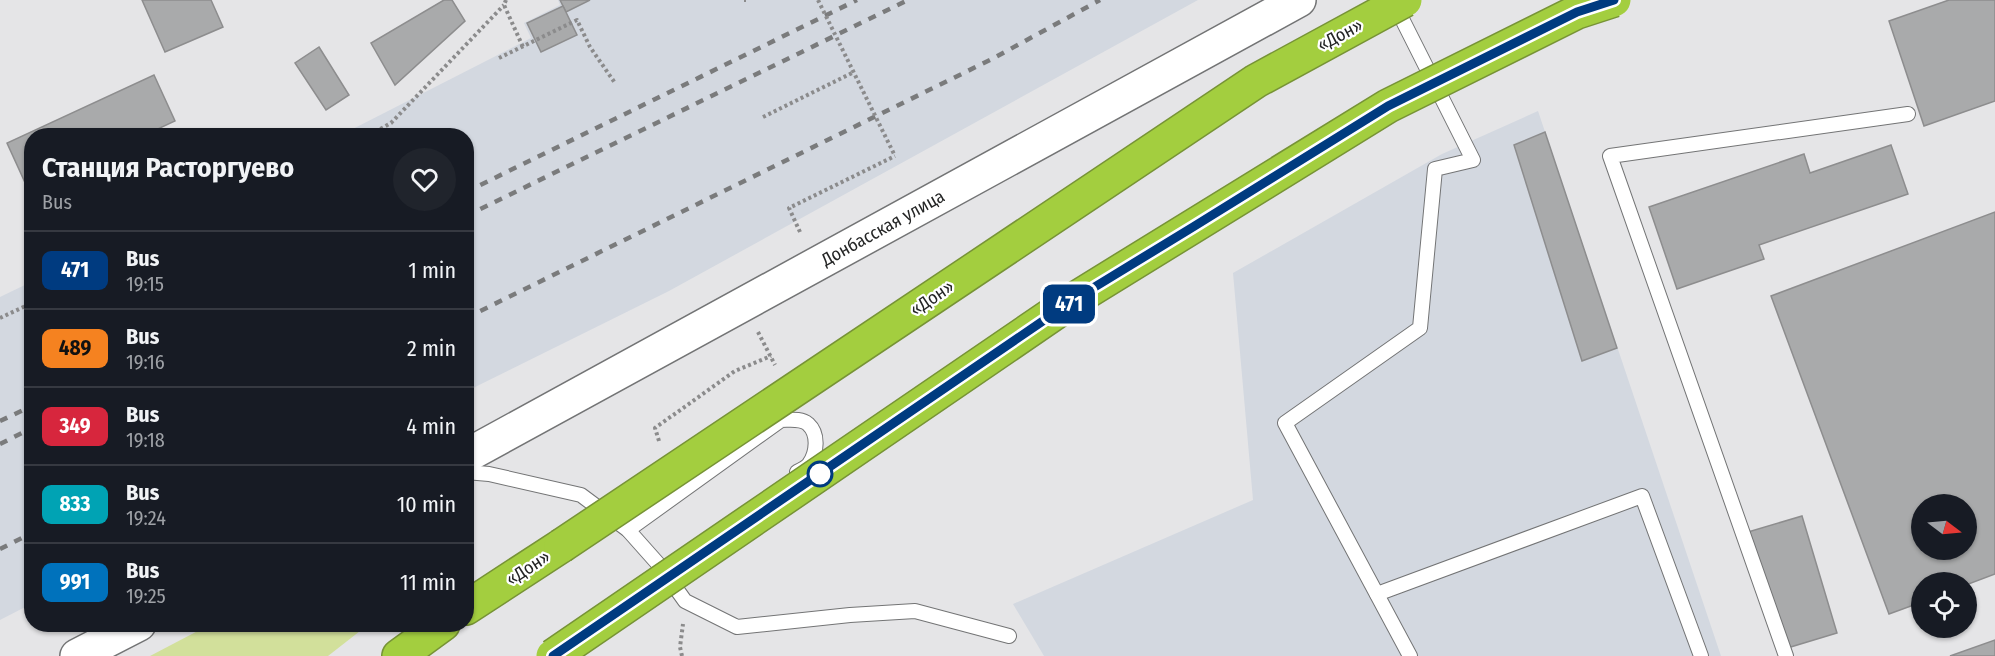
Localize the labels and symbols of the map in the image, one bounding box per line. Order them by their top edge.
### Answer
street label: «Дон» [1313,14,1367,56]
street label: Донбасская улица [817,185,949,271]
street label: «Дон» [906,275,958,321]
line badge: 471 [1034,284,1104,324]
unlabelled marker [807,461,833,487]
north arrow [1911,494,1977,560]
street label: «Дон» [502,546,554,590]

